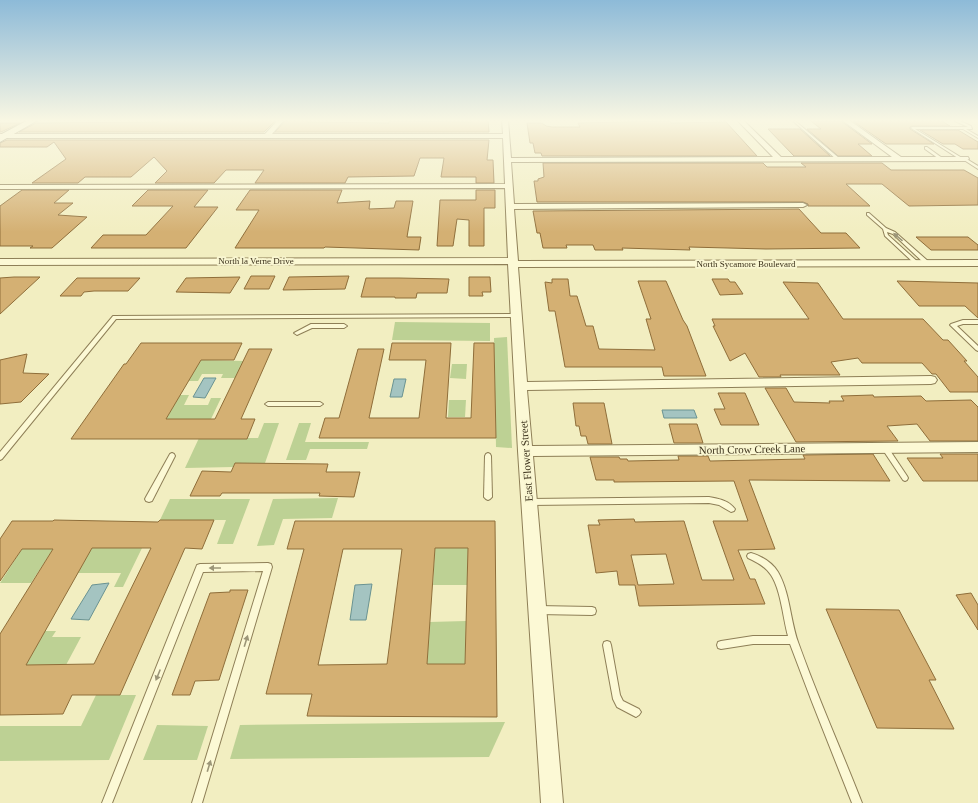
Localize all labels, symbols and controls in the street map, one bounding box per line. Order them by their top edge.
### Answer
one-way arrow [893,233,904,242]
street label: North la Verne Drive [218,256,294,266]
street label: North Sycamore Boulevard [697,259,796,269]
street label: East Flower Street [517,420,535,502]
street label: North Crow Creek Lane [699,442,806,456]
one-way arrow [208,565,221,571]
one-way arrow [243,635,249,647]
one-way arrow [154,669,160,681]
one-way arrow [206,759,212,771]

